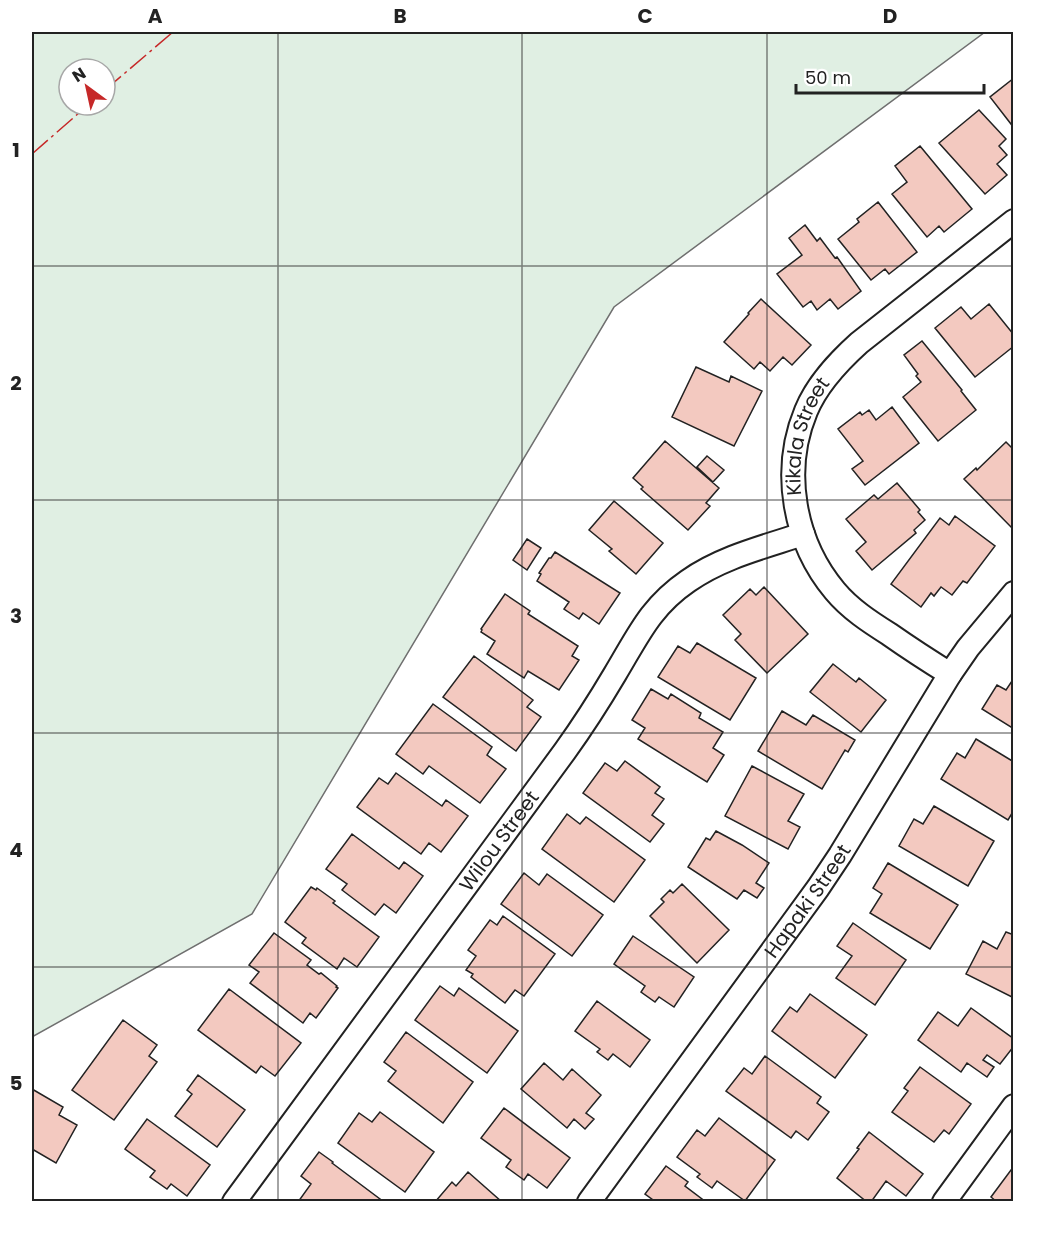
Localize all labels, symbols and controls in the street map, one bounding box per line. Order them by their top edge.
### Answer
text: A [148,2,163,30]
text: B [393,2,407,30]
text: C [637,2,653,30]
text: D [883,2,897,30]
north arrow [57,57,117,117]
scale bar [796,57,984,95]
text: N [68,62,90,88]
text: 50 m [805,65,851,90]
text: 1 [12,136,20,164]
text: 2 [10,369,22,397]
street label: Kikala Street [779,371,836,497]
text: 3 [10,602,22,630]
street label: Wilou Street [453,785,546,897]
text: 4 [9,836,23,864]
street label: Hapaki Street [758,839,857,964]
text: 5 [10,1069,23,1097]

